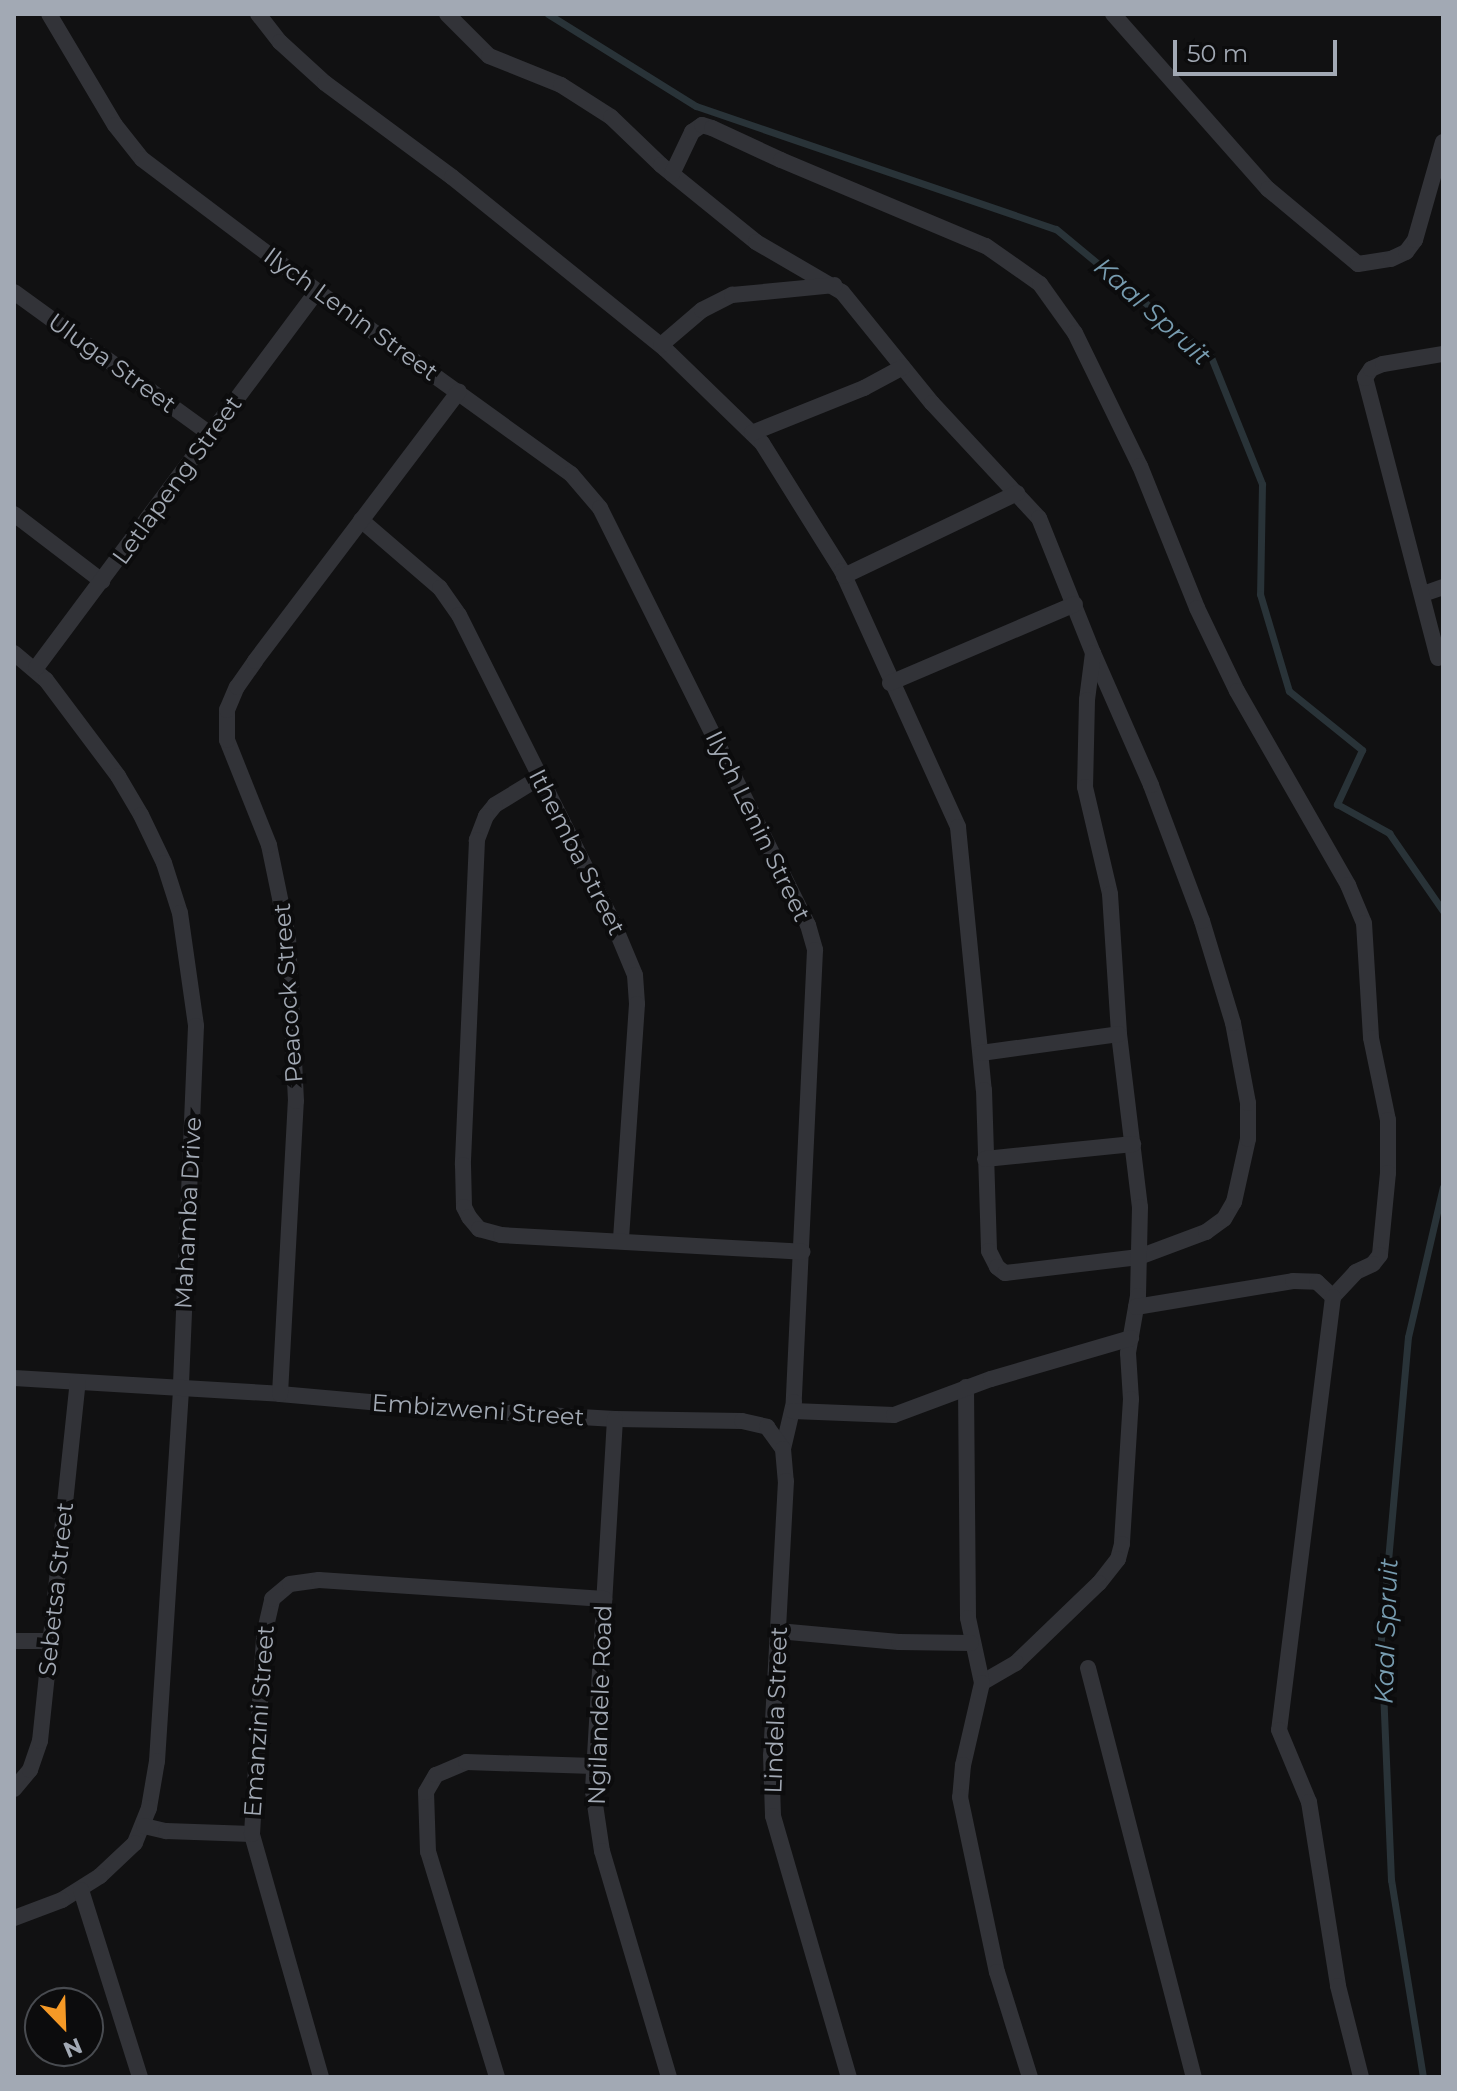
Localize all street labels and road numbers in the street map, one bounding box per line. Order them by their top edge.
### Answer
street label: Ilych Lenin Street [258,241,444,387]
street label: Uluga Street [42,307,182,419]
street label: Letlapeng Street [106,390,248,570]
street label: Ilych Lenin Street [699,726,817,926]
street label: Ithemba Street [523,764,631,940]
street label: Peacock Street [267,902,309,1084]
street label: Mahamba Drive [169,1116,207,1310]
street label: Embizweni Street [371,1388,585,1432]
street label: Sebetsa Street [33,1501,79,1677]
street label: Ngilandele Road [582,1605,618,1805]
street label: Emanzini Street [238,1624,280,1818]
street label: Lindela Street [759,1626,793,1794]

